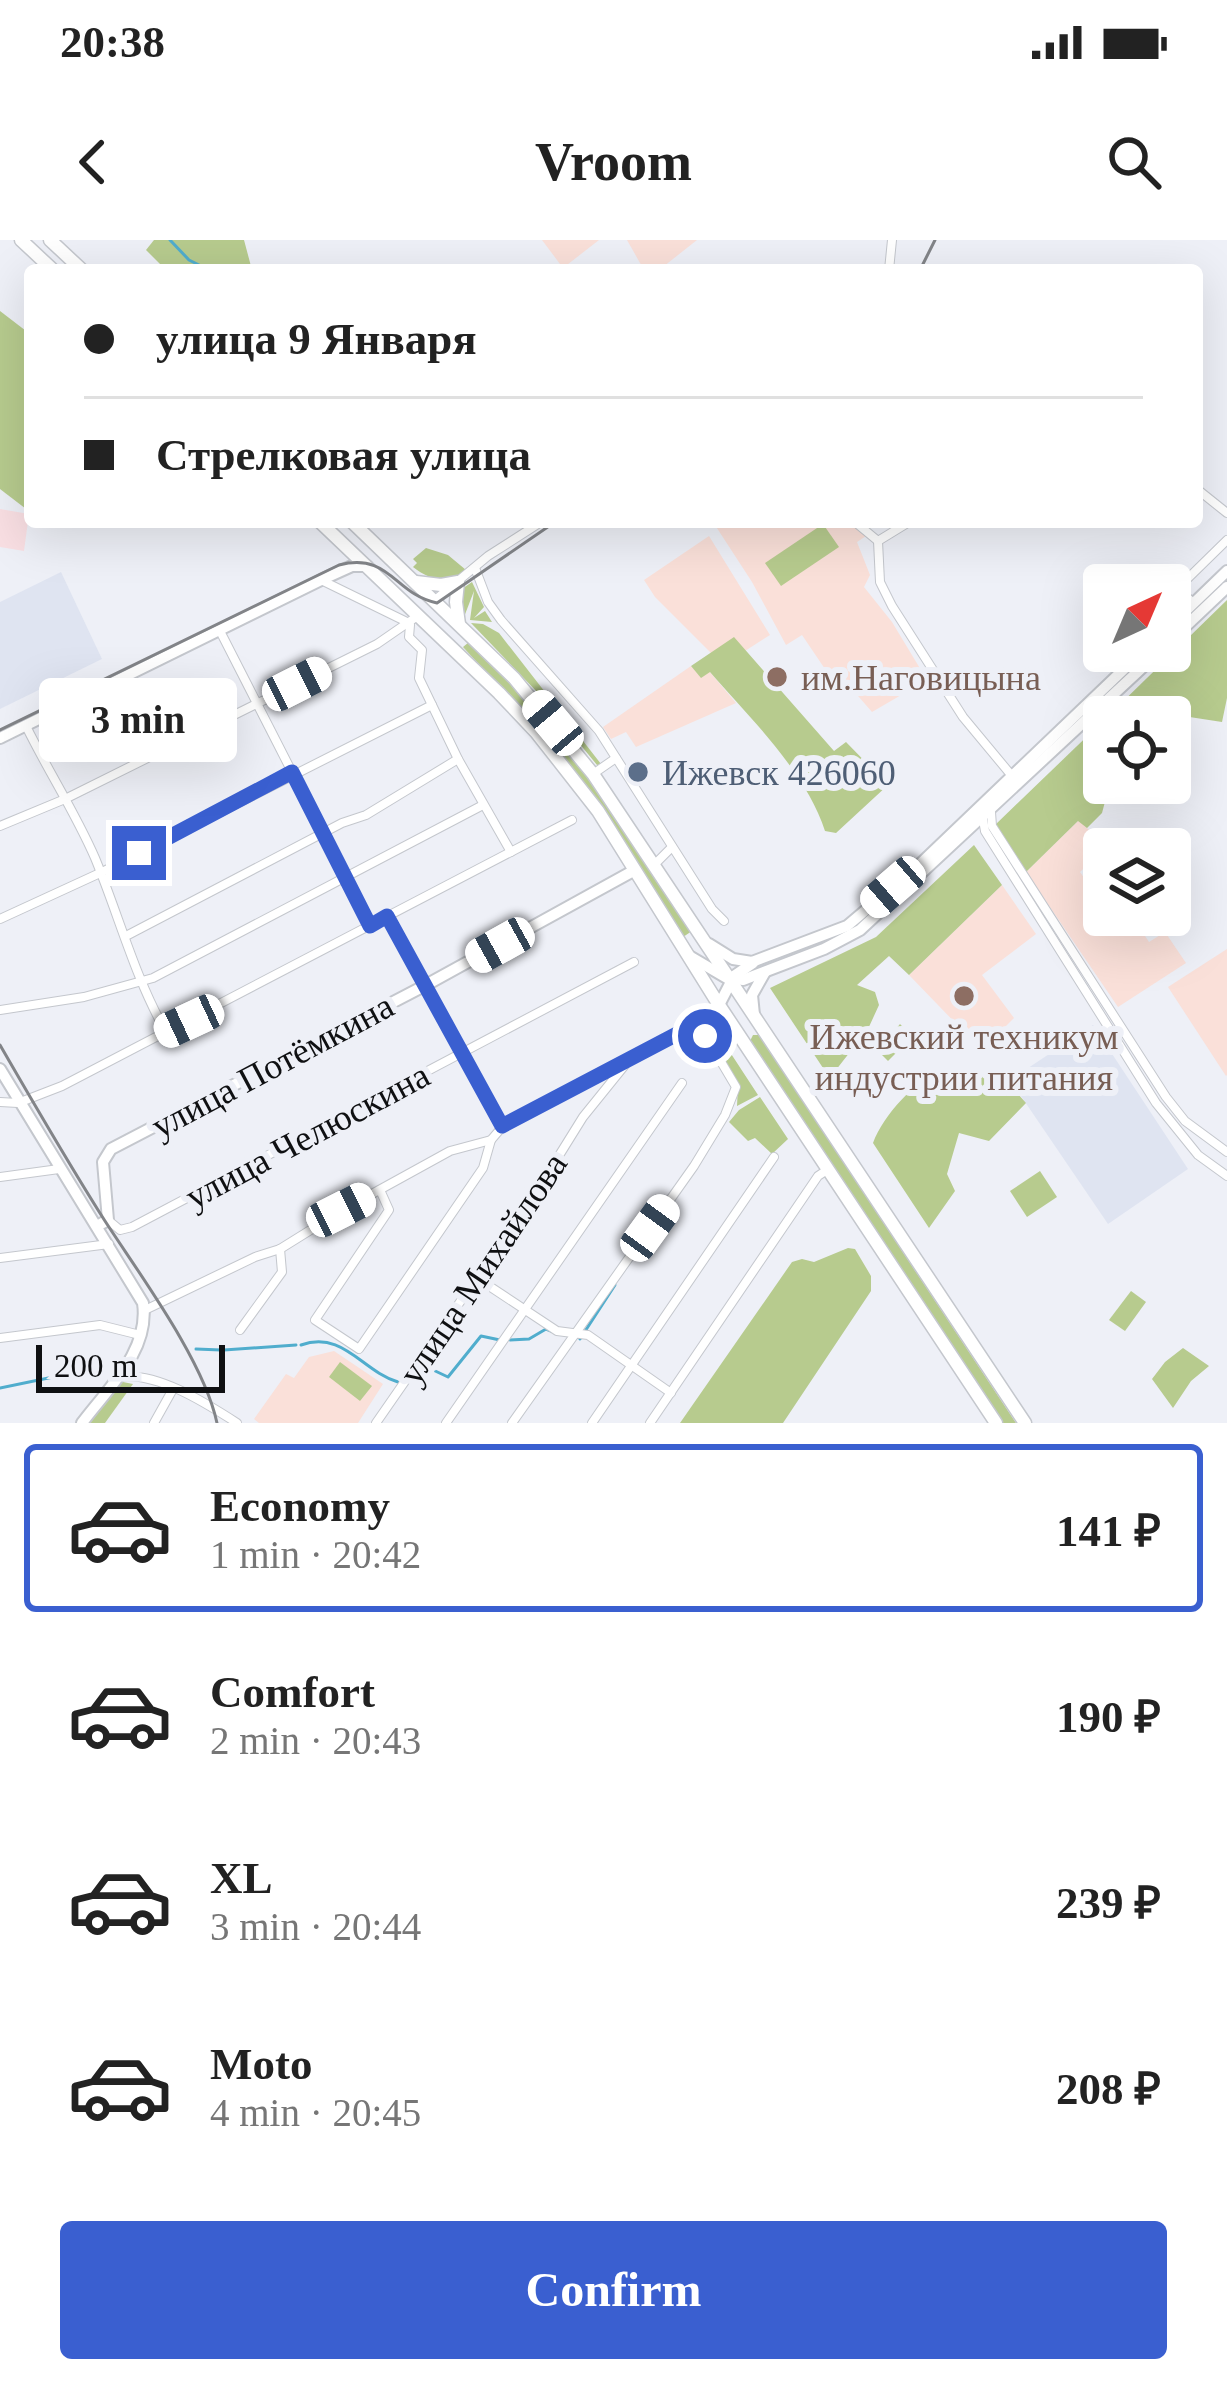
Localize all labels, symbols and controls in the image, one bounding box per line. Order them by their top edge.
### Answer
text: 20:38 [60,17,165,67]
icon: back [60,129,126,195]
icon: search [1101,129,1167,195]
text: Vroom [535,132,692,192]
text: улица 9 Января [156,314,477,364]
text: Стрелковая улица [156,430,531,480]
north arrow [1083,564,1191,672]
map controls [1083,564,1191,936]
car [257,652,337,716]
place label: им.Наговицына [801,658,1041,698]
marker: им.Наговицына [764,664,790,690]
callout: 3 min [40,679,238,763]
car [516,684,590,762]
button: locate [1083,696,1191,804]
text: 3 min [91,698,185,741]
place label: Ижевск 426060 [662,753,896,793]
marker: Ижевск 426060 [625,759,651,785]
route end [112,826,166,880]
button: layers [1083,828,1191,936]
car [854,850,932,924]
car [460,912,540,978]
marker: Ижевский техникум индустрии питания [951,983,977,1009]
street label: улица Потёмкина [145,985,400,1146]
car [149,989,229,1053]
route start [678,1009,732,1063]
place label: Ижевский техникум индустрии питания [809,1017,1119,1098]
street label: улица Челюскина [179,1055,436,1217]
street label: улица Михайлова [391,1145,575,1392]
car [301,1178,381,1242]
car [614,1188,686,1268]
scale bar [36,1339,225,1392]
text: 200 m [54,1348,137,1384]
icon: car [66,1474,174,1582]
text: Economy [210,1481,390,1531]
text: 141 ₽ [1056,1506,1161,1556]
text: 1 min · 20:42 [210,1533,421,1576]
icon: car [66,1660,174,1768]
text: Comfort [210,1667,375,1717]
text: 190 ₽ [1056,1692,1161,1742]
text: 2 min · 20:43 [210,1719,421,1762]
icon: car [66,1846,174,1954]
text: XL [210,1853,273,1903]
text: 239 ₽ [1056,1878,1161,1928]
text: 3 min · 20:44 [210,1905,421,1948]
icon: car [66,2032,174,2140]
text: Moto [210,2039,312,2089]
text: 208 ₽ [1056,2064,1161,2114]
text: 4 min · 20:45 [210,2091,421,2134]
button: Confirm [60,2221,1167,2359]

